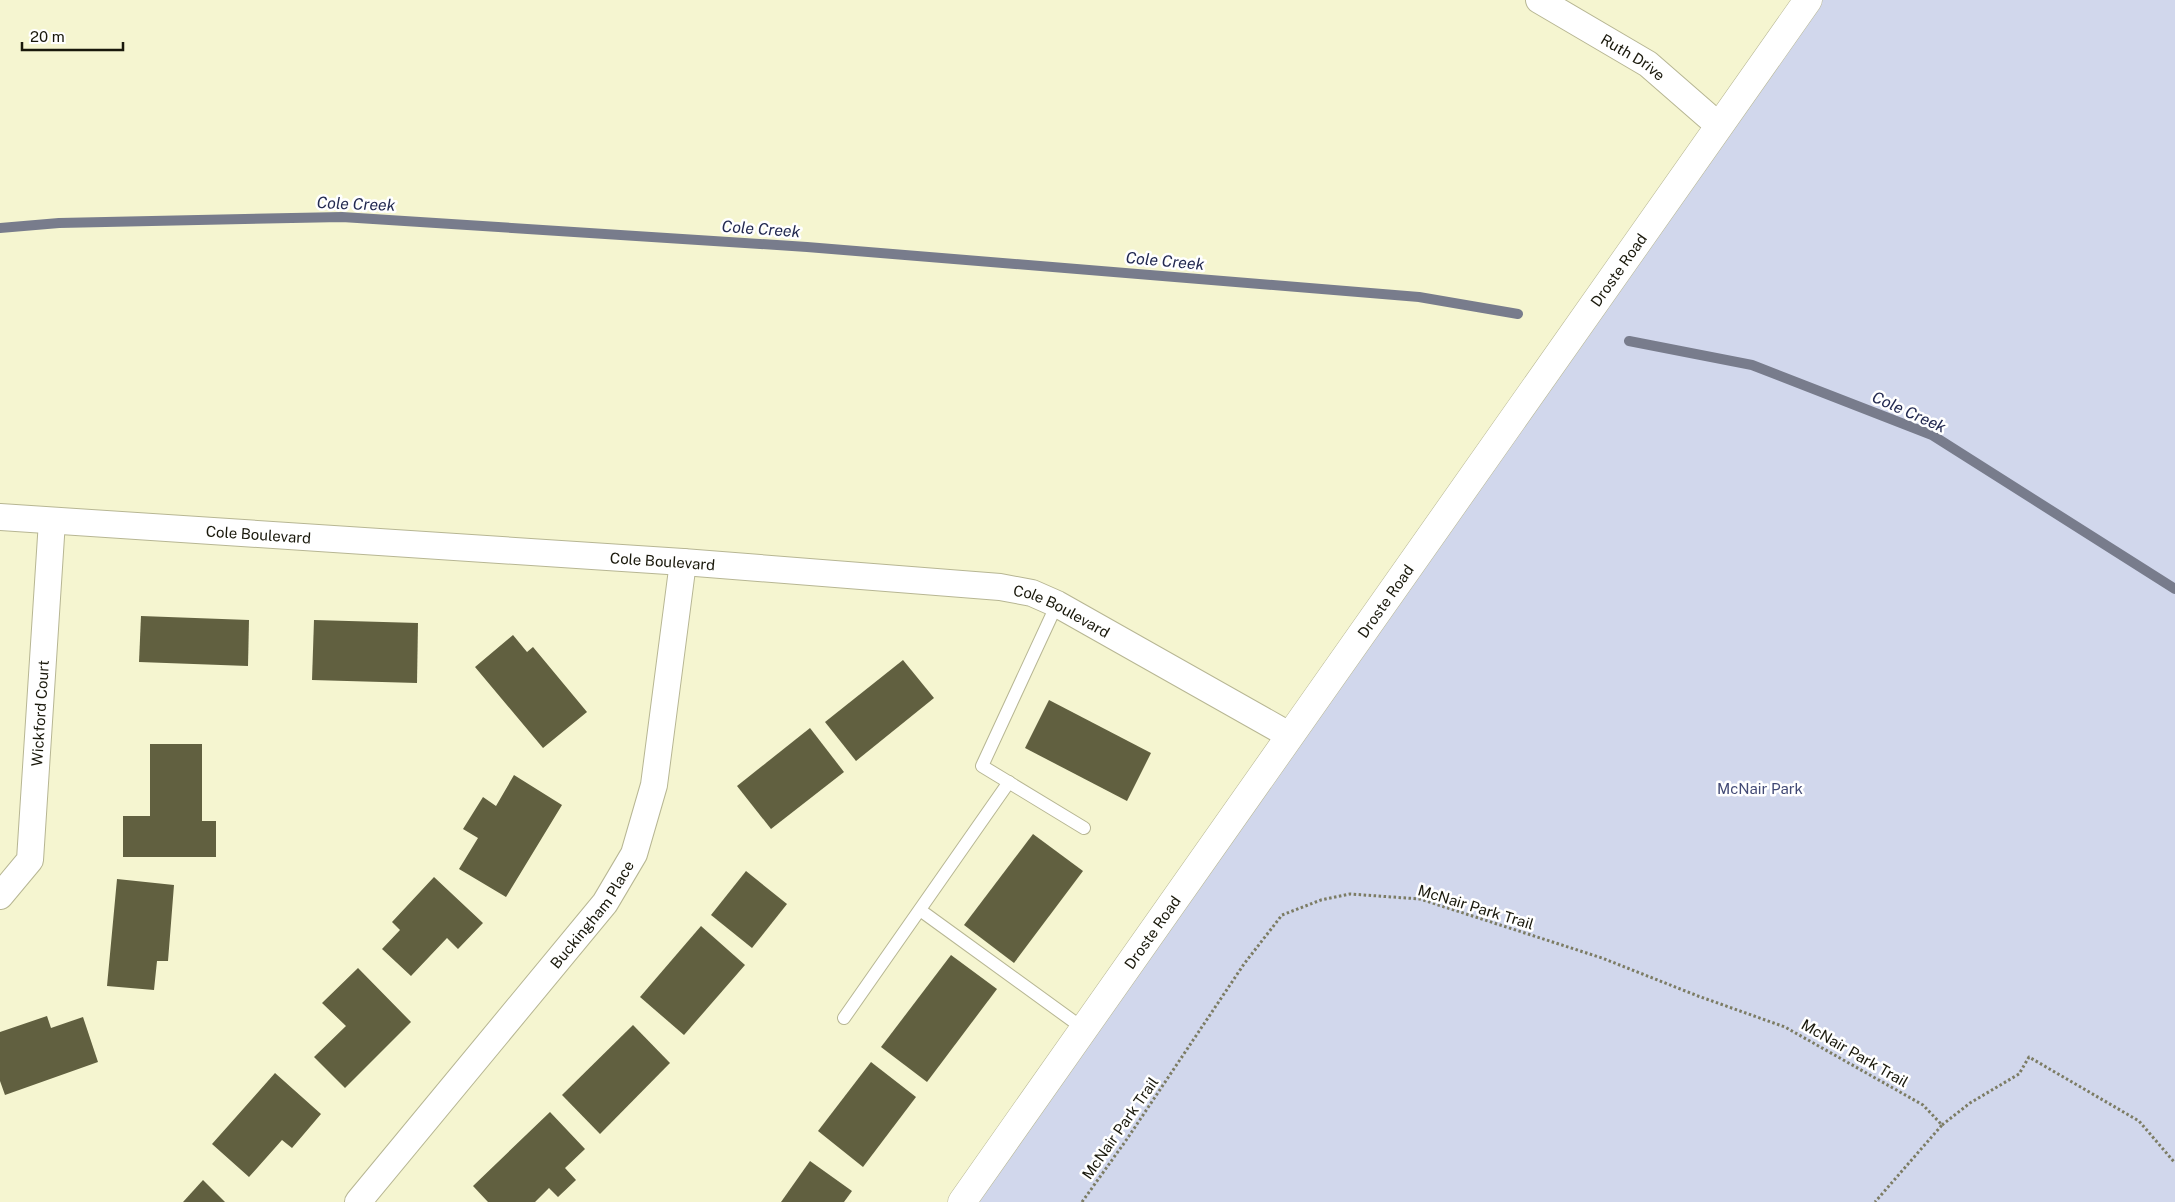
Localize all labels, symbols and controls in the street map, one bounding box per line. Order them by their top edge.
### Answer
scale bar [22,20,124,52]
text: 20 m [30,28,65,45]
street label: Ruth Drive [1598,30,1669,84]
water label: Cole Creek [316,193,396,215]
water label: Cole Creek [721,217,801,241]
street label: Droste Road [1587,230,1650,310]
water label: Cole Creek [1125,248,1205,274]
water label: Cole Creek [1869,387,1949,437]
street label: Cole Boulevard [205,522,312,546]
street label: Cole Boulevard [609,549,716,573]
street label: Droste Road [1354,561,1417,641]
street label: Cole Boulevard [1012,581,1113,641]
street label: Wickford Court [28,659,51,767]
park label: McNair Park [1717,780,1803,797]
street label: Buckingham Place [546,857,637,971]
street label: McNair Park Trail [1416,881,1536,933]
street label: Droste Road [1120,892,1183,972]
street label: McNair Park Trail [1799,1016,1911,1090]
street label: McNair Park Trail [1079,1074,1161,1182]

